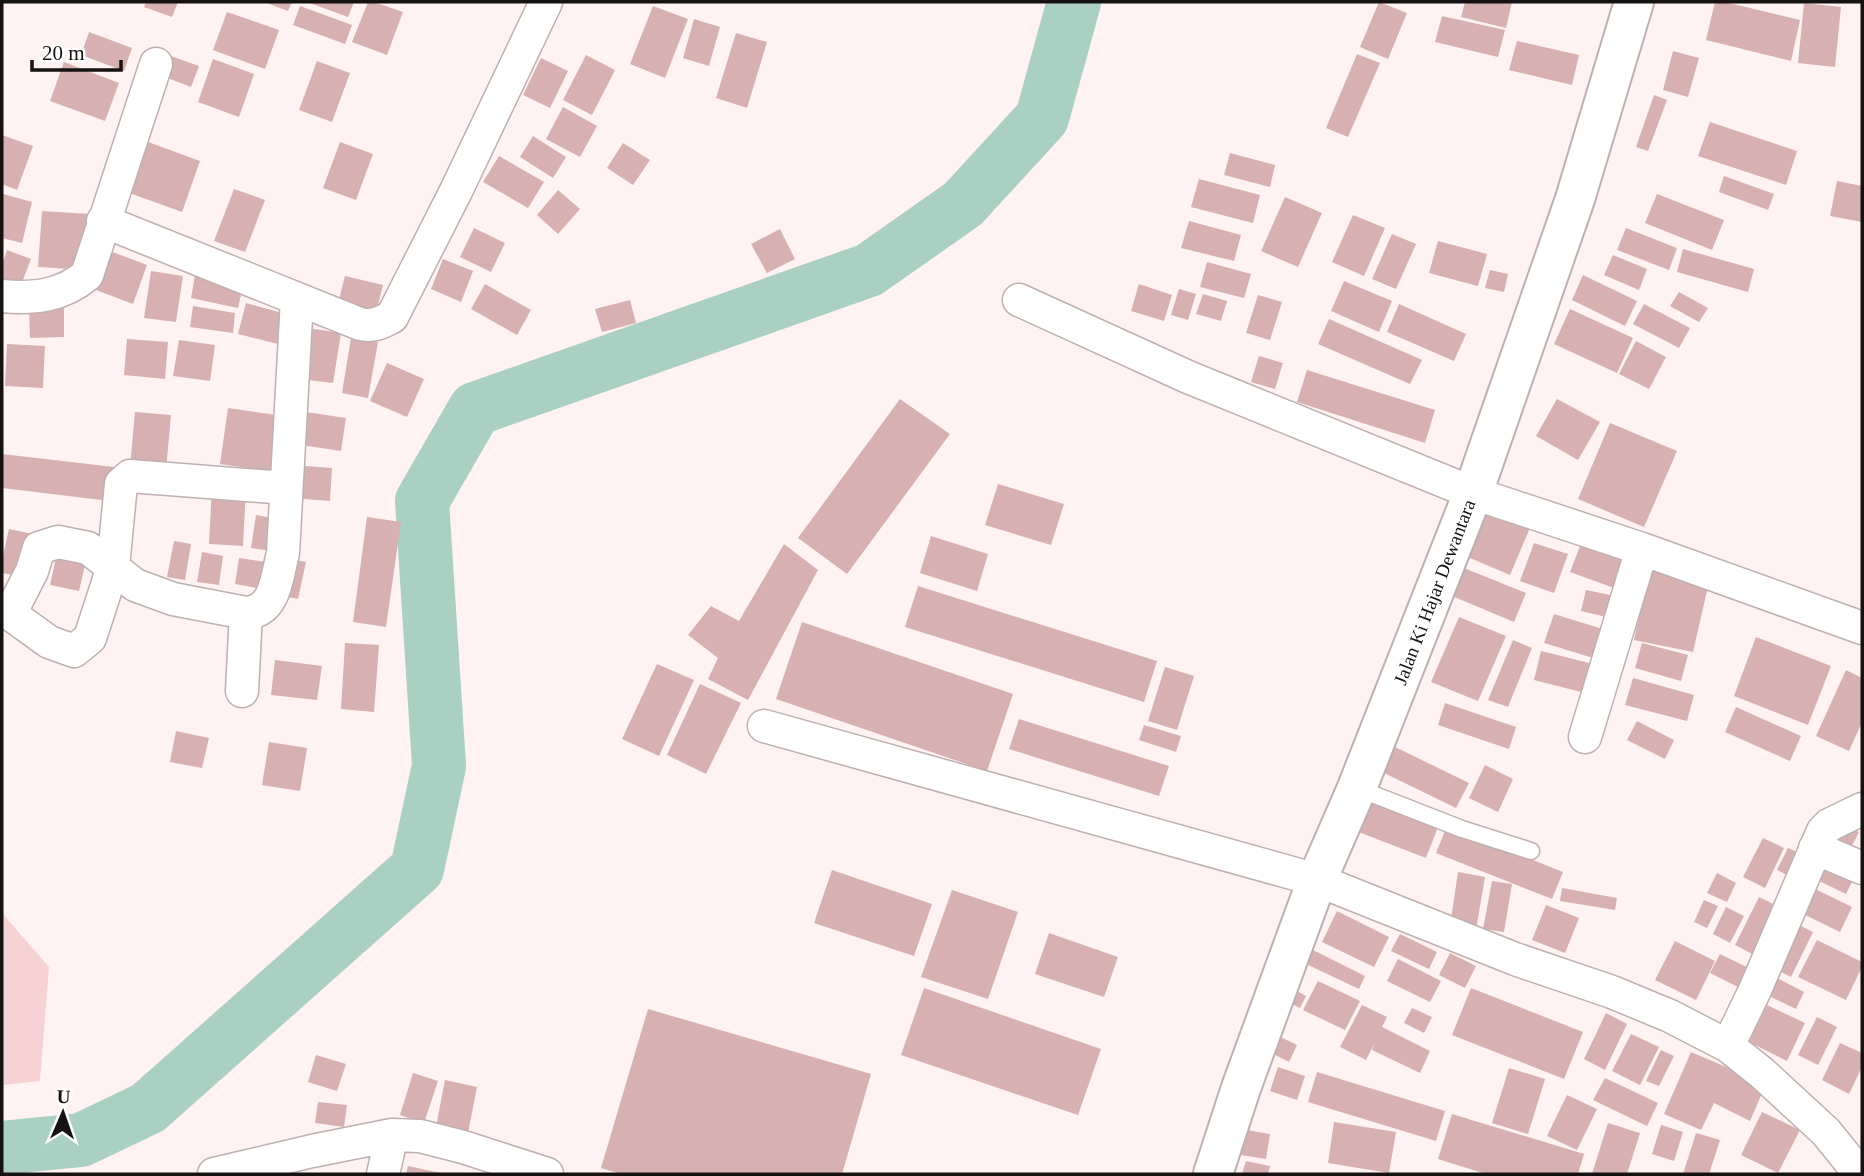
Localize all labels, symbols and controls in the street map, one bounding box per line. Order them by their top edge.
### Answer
scale bar [32,28,121,72]
text: 20 m [42,41,85,65]
street label: Jalan Ki Hajar Dewantara [1389,496,1480,688]
north arrow [28,1078,98,1148]
text: U [56,1086,71,1107]

